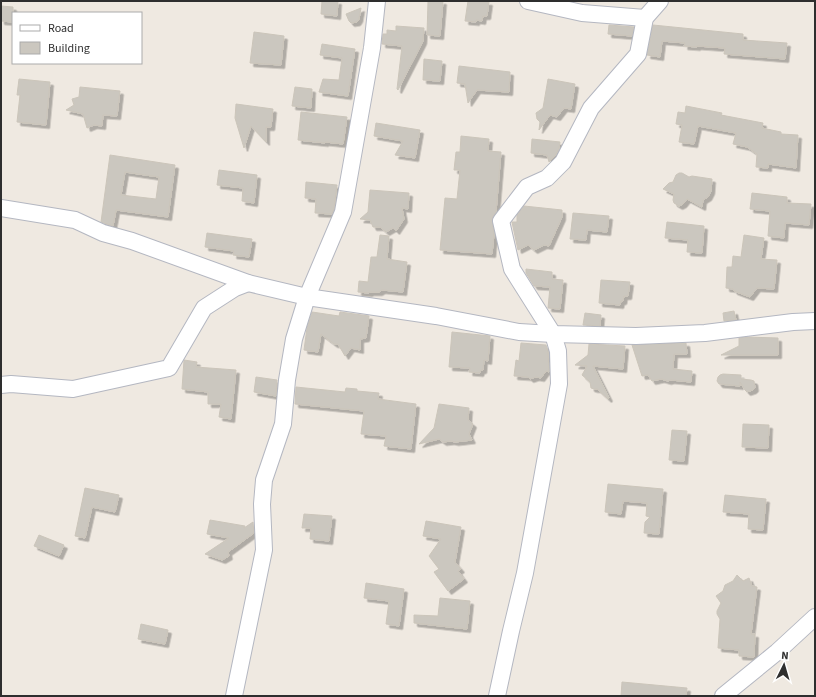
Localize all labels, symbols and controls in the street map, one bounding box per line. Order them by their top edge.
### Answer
legend [12,12,142,64]
text: Road [48,20,74,37]
text: Building [48,40,90,57]
north arrow [764,645,804,685]
text: N [781,648,789,663]

